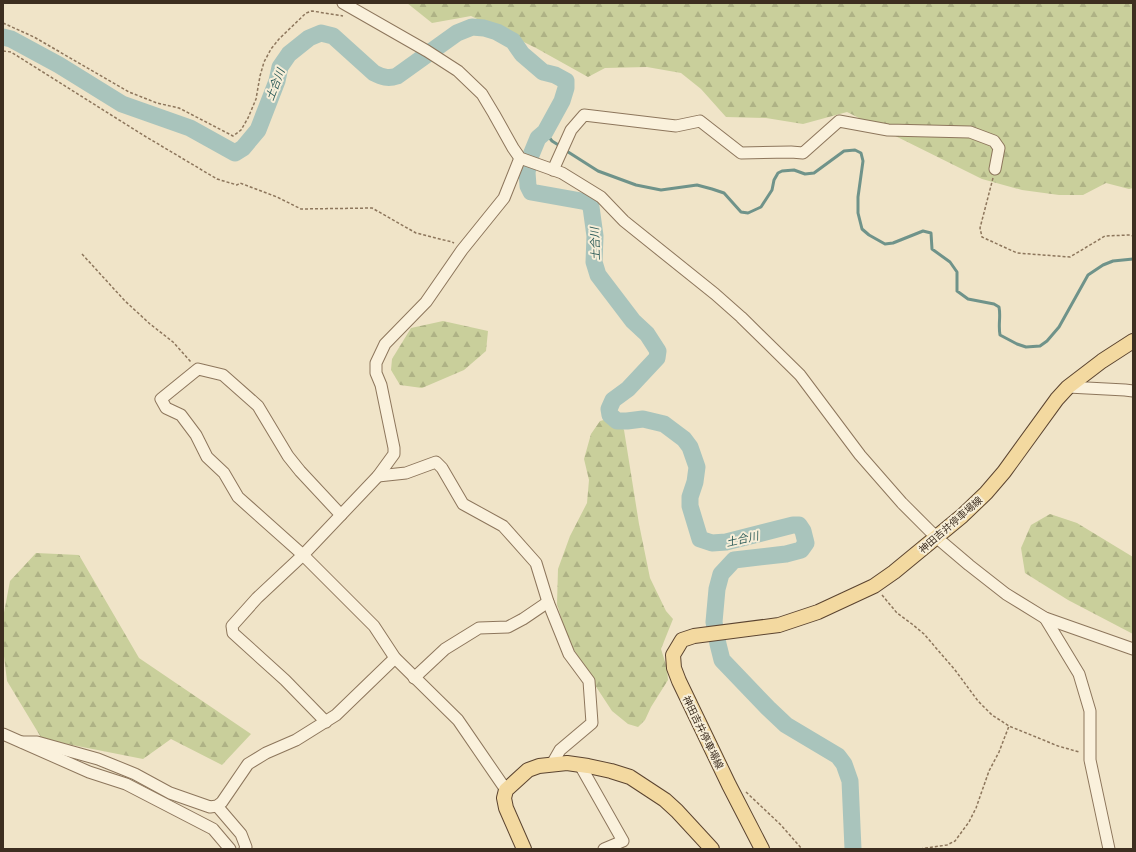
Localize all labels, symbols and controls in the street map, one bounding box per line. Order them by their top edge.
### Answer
water label: 土合川 [261,65,288,102]
water label: 土合川 [585,226,603,261]
street label: 神田吉井停車場線 [915,492,985,556]
water label: 土合川 [724,526,761,550]
street label: 神田吉井停車場線 [680,693,728,771]

